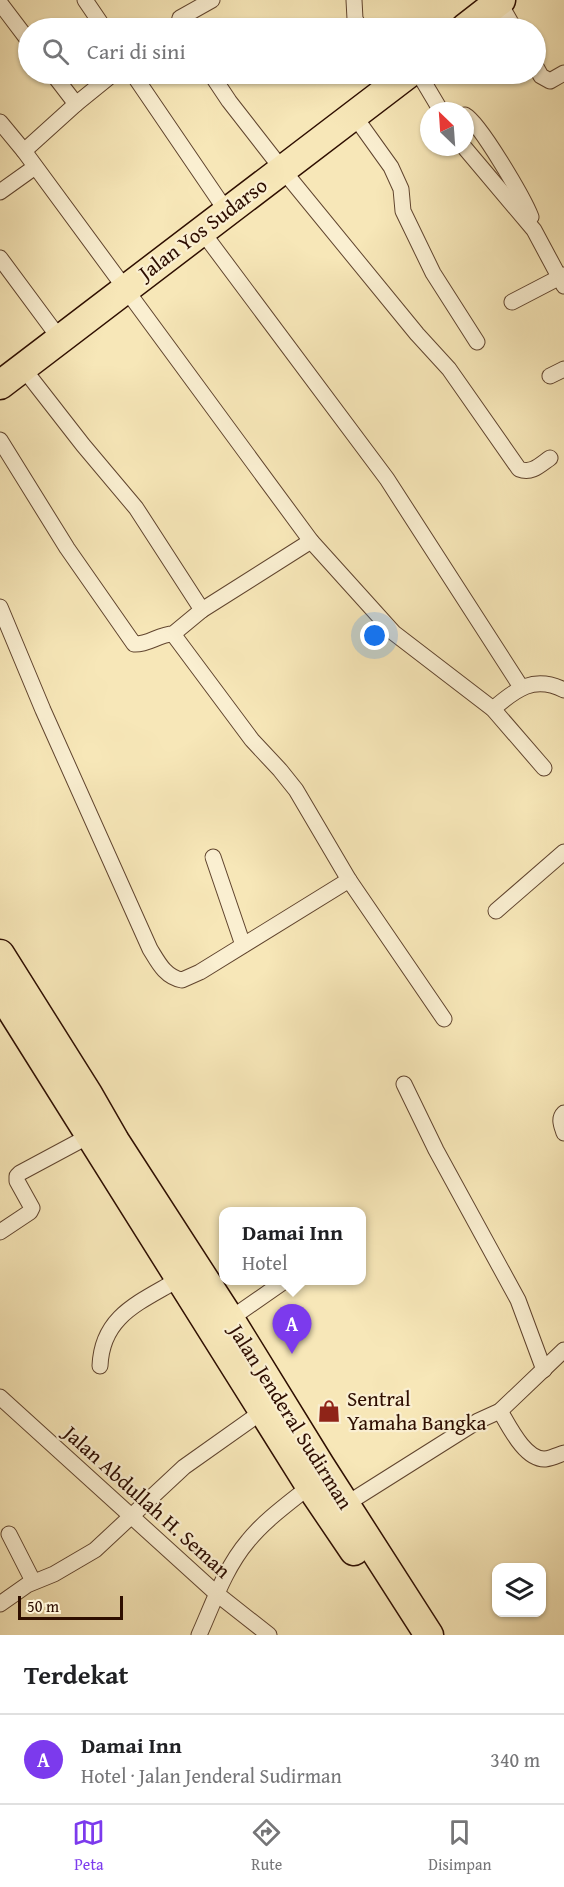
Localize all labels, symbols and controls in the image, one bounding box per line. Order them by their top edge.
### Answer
search box [18,18,546,84]
icon: search [39,35,72,68]
text: Cari di sini [87,35,186,67]
north arrow [420,102,474,156]
street label: Jalan Yos Sudarso [129,170,274,289]
your location [360,621,389,650]
popup [219,1207,366,1285]
text: Damai Inn [242,1216,343,1248]
text: Hotel [242,1248,288,1277]
pin: A [272,1304,312,1354]
street label: Jalan Jenderal Sudirman [220,1316,361,1516]
place label: Sentral Yamaha Bangka [347,1383,486,1438]
shop icon: Sentral Yamaha Bangka [316,1398,342,1424]
street label: Jalan Abdullah H. Seman [55,1416,238,1585]
map controls [492,1563,546,1617]
button: layers [492,1563,546,1617]
scale bar [18,1593,123,1620]
text: 50 m [27,1594,59,1618]
text: Terdekat [24,1655,128,1694]
text: Damai Inn [81,1729,182,1761]
text: A [37,1745,50,1774]
text: 340 m [490,1745,540,1774]
text: Hotel · Jalan Jenderal Sudirman [81,1761,342,1790]
tab: Peta [72,1816,105,1876]
tab: Rute [250,1816,283,1876]
tab: Disimpan [428,1816,492,1876]

